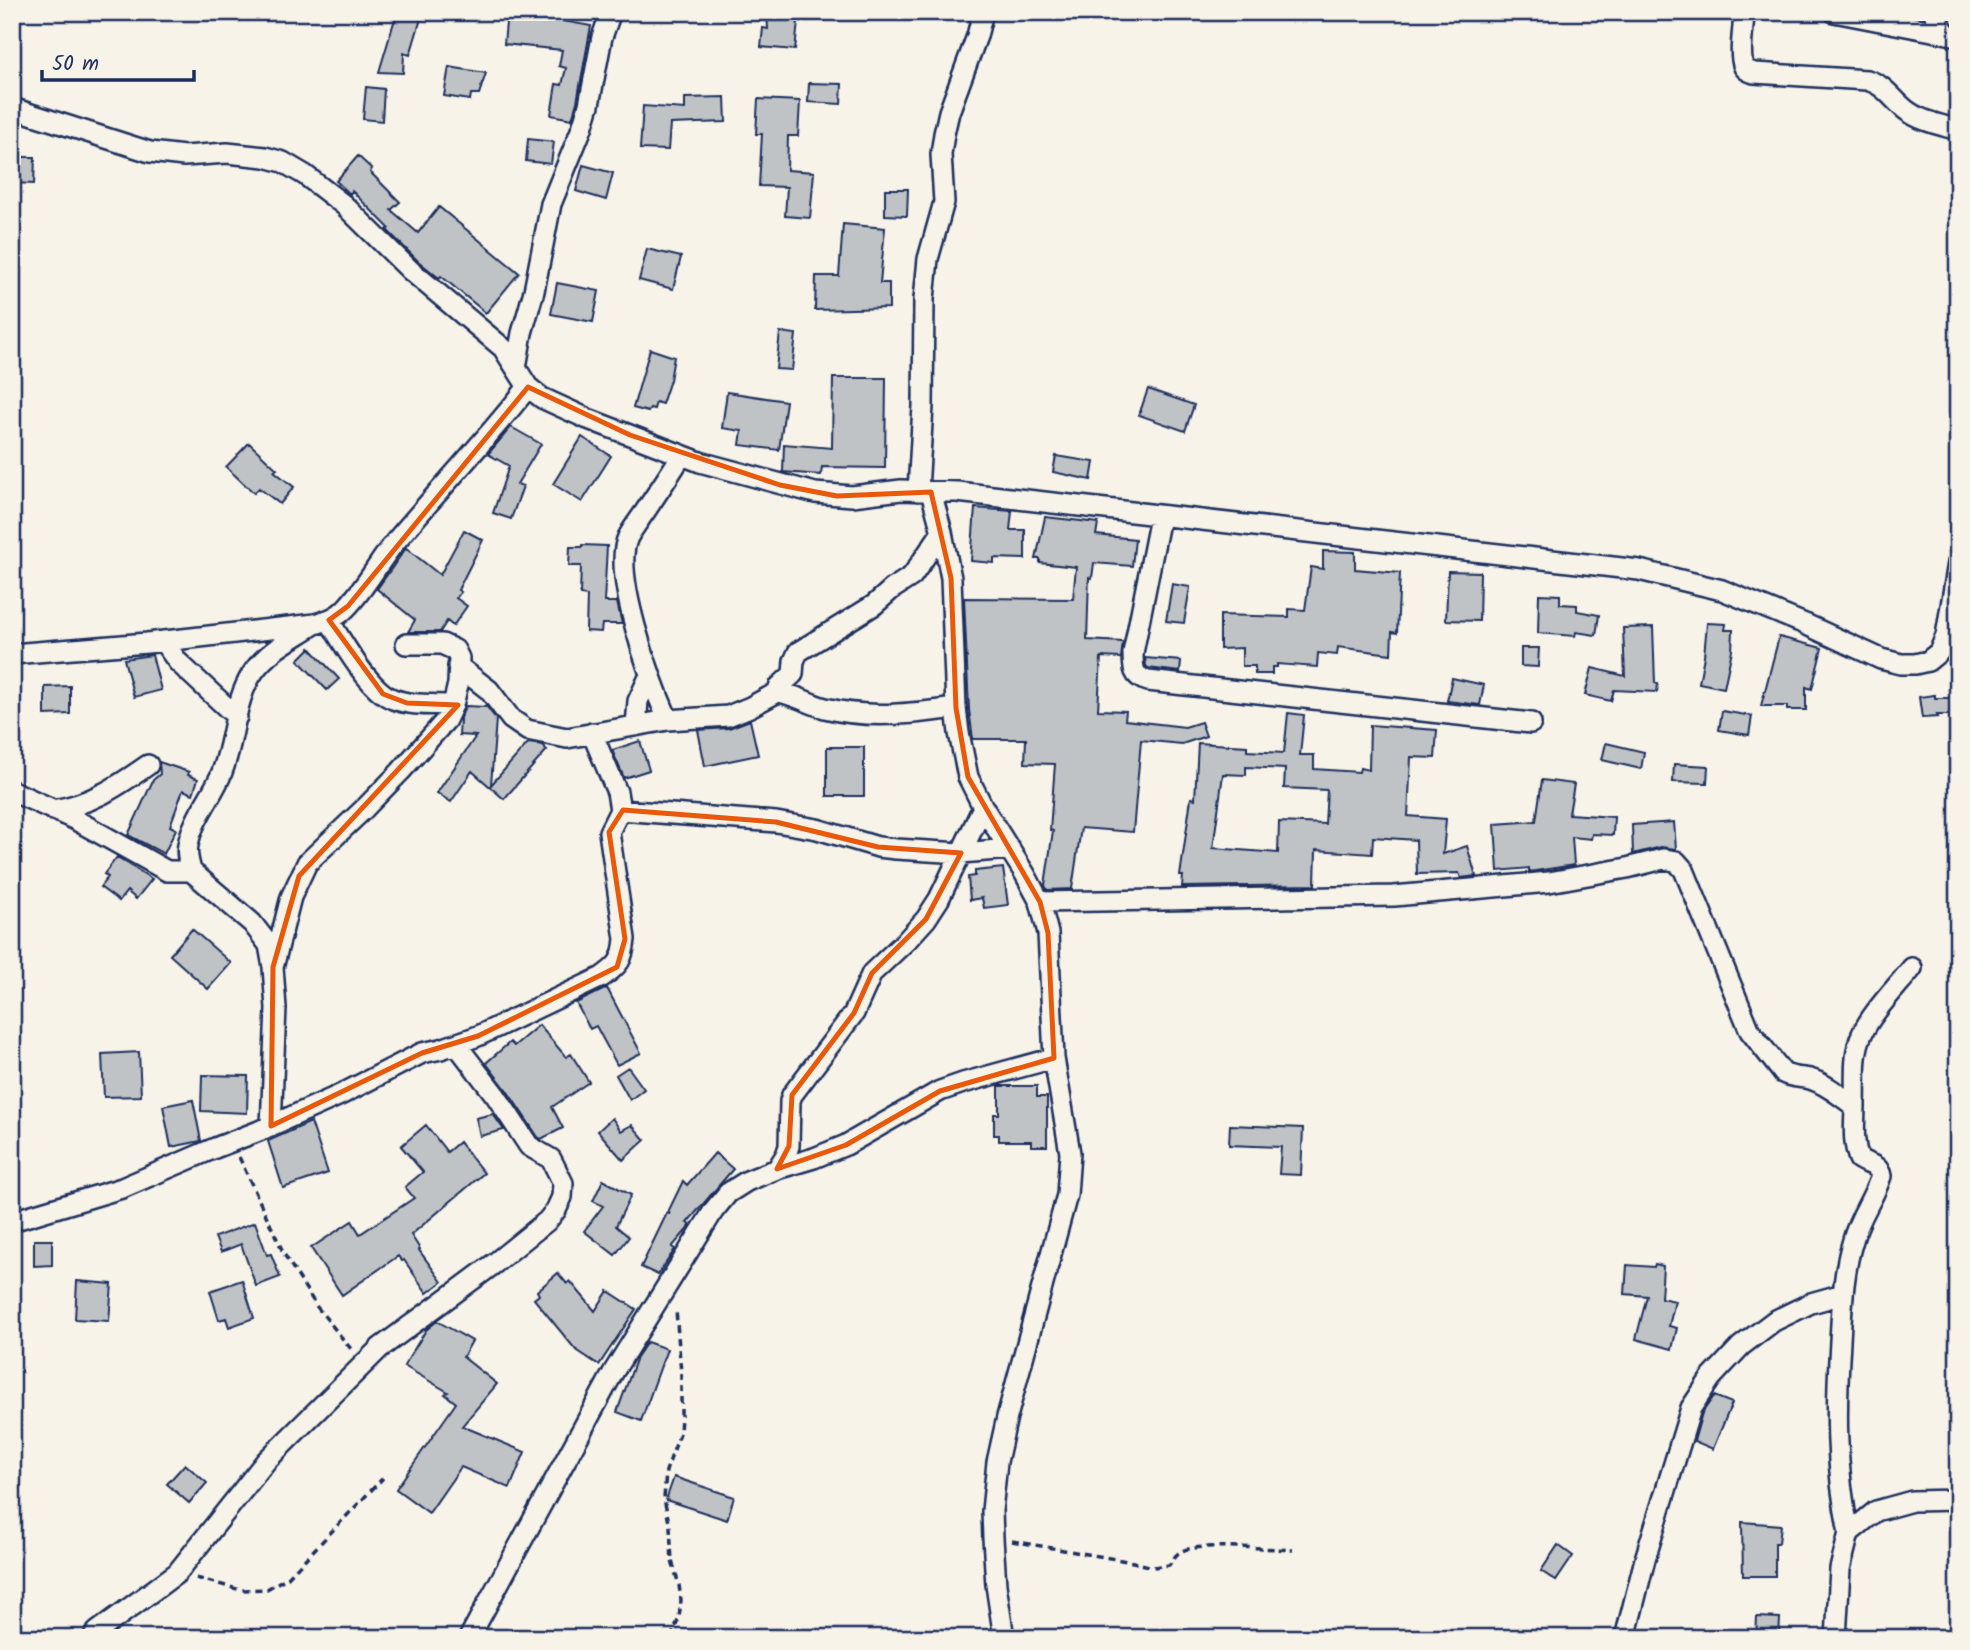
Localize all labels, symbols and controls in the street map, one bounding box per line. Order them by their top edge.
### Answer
scale bar [42,38,194,82]
text: 50 m [52,48,99,81]

